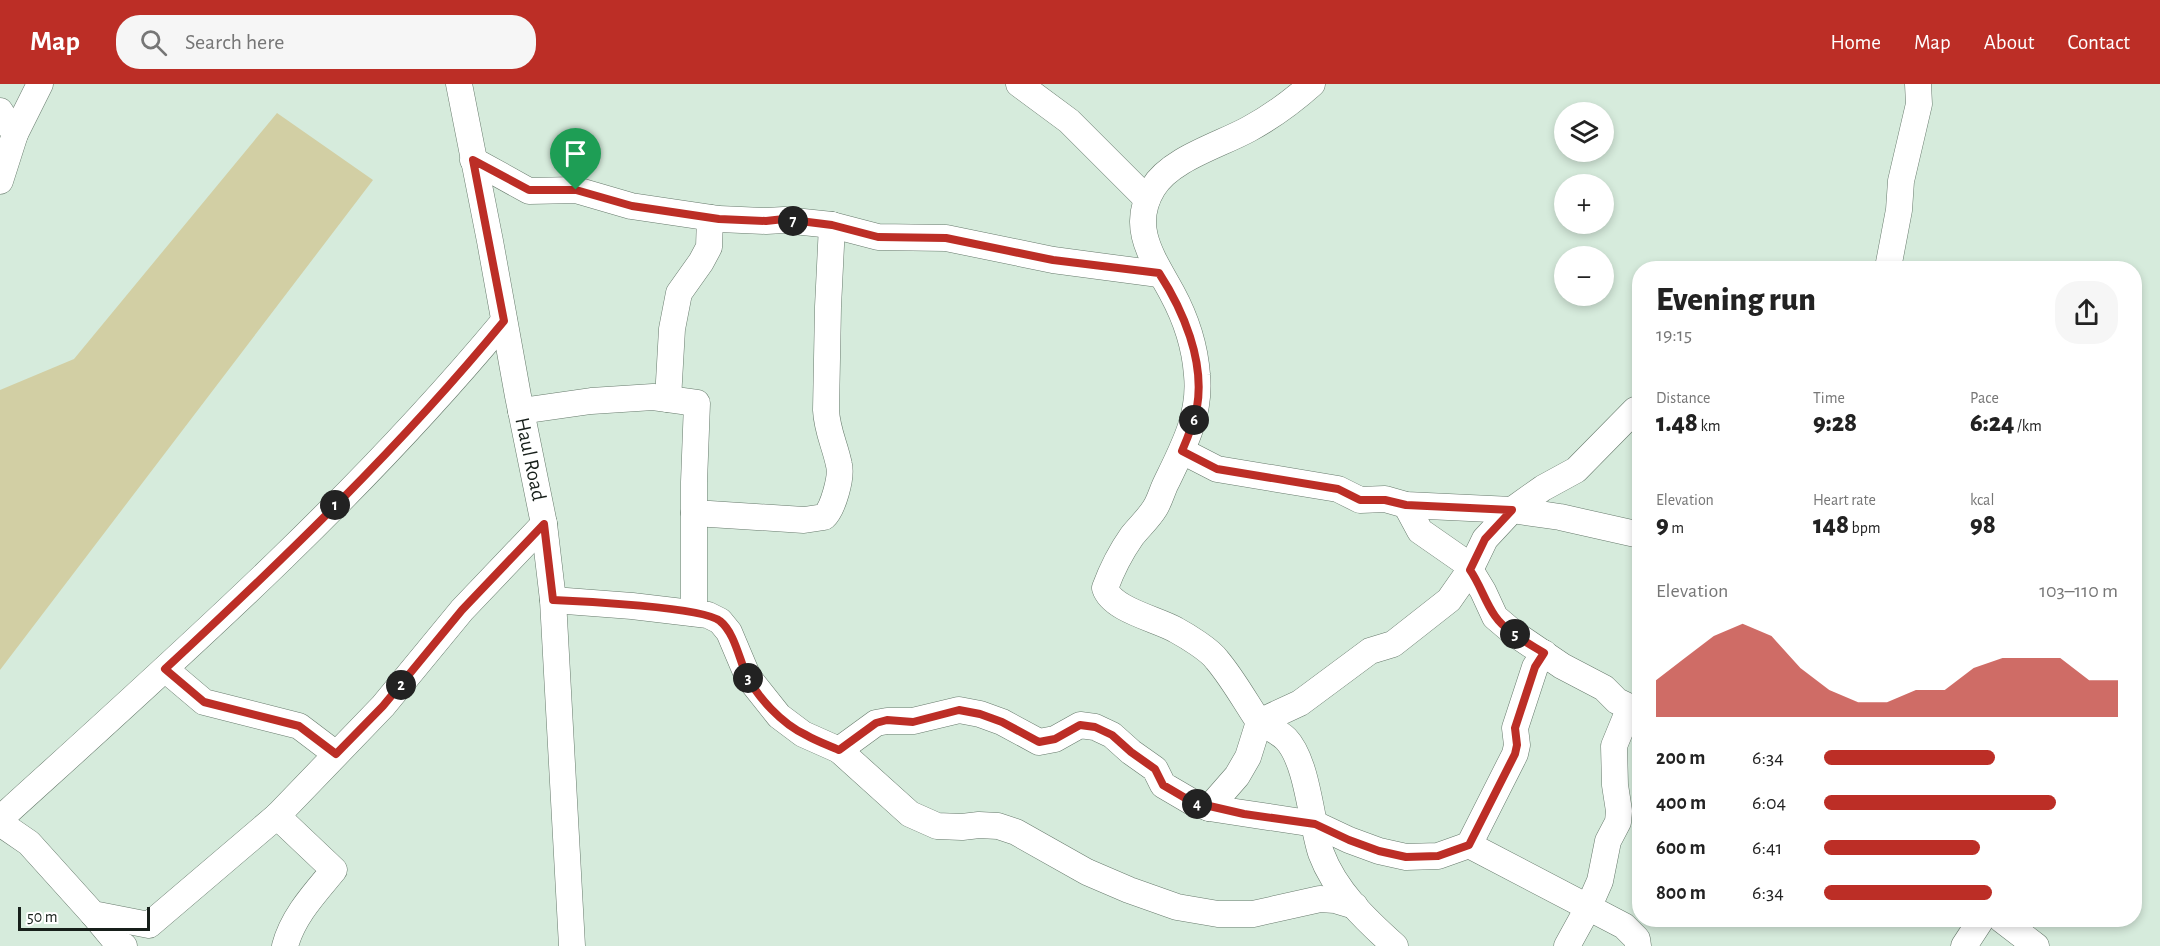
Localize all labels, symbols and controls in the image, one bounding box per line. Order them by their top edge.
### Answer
search box [116,15,536,69]
icon: search [137,26,170,59]
text: Map [30,28,80,56]
text: Search here [185,31,284,53]
text: Home [1830,32,1881,53]
text: Map [1914,32,1951,53]
text: About [1984,32,2034,53]
text: Contact [2067,32,2130,53]
map controls [1554,102,1614,306]
button: layers [1554,102,1614,162]
pin [550,128,601,190]
icon: arrive [559,137,592,170]
button: + [1554,174,1614,234]
pin: 7 [778,206,808,236]
text: 7 [790,213,796,229]
button: − [1554,246,1614,306]
button: share [2055,281,2118,344]
text: Evening run [1656,284,1816,317]
text: 19:15 [1656,325,1692,345]
text: Distance [1656,390,1710,406]
text: Time [1813,390,1845,406]
text: Pace [1970,390,1999,406]
pin: 6 [1179,405,1209,435]
text: 1.48 [1656,410,1698,436]
text: 9:28 [1813,410,1857,436]
text: 6:24 [1970,410,2014,436]
text: 6 [1190,412,1198,428]
street label: Haul Road [511,415,550,503]
text: km [1698,418,1721,434]
text: /km [2014,418,2042,434]
pin: 1 [320,490,350,520]
text: Elevation [1656,492,1714,508]
text: Heart rate [1813,492,1876,508]
text: kcal [1970,492,1994,508]
text: 1 [332,497,338,513]
text: 9 [1656,512,1669,538]
text: 148 [1813,512,1849,538]
text: 98 [1970,512,1996,538]
text: m [1669,520,1684,536]
text: bpm [1849,520,1881,536]
text: Elevation [1656,581,1728,601]
text: 103–110 m [2039,581,2118,601]
pin: 5 [1500,619,1530,649]
text: 5 [1512,626,1518,642]
pin: 3 [733,663,763,693]
pin: 2 [386,670,416,700]
text: 3 [745,670,751,686]
text: 2 [397,677,405,693]
text: 200 m [1656,748,1705,768]
text: 6:34 [1752,748,1784,768]
pin: 4 [1182,789,1212,819]
text: 400 m [1656,793,1706,813]
text: 6:04 [1752,793,1786,813]
text: 4 [1193,796,1201,812]
text: 600 m [1656,838,1706,858]
text: 6:41 [1752,838,1782,858]
text: 800 m [1656,883,1706,903]
text: 6:34 [1752,883,1784,903]
scale bar [18,904,150,932]
text: 50 m [27,909,58,925]

